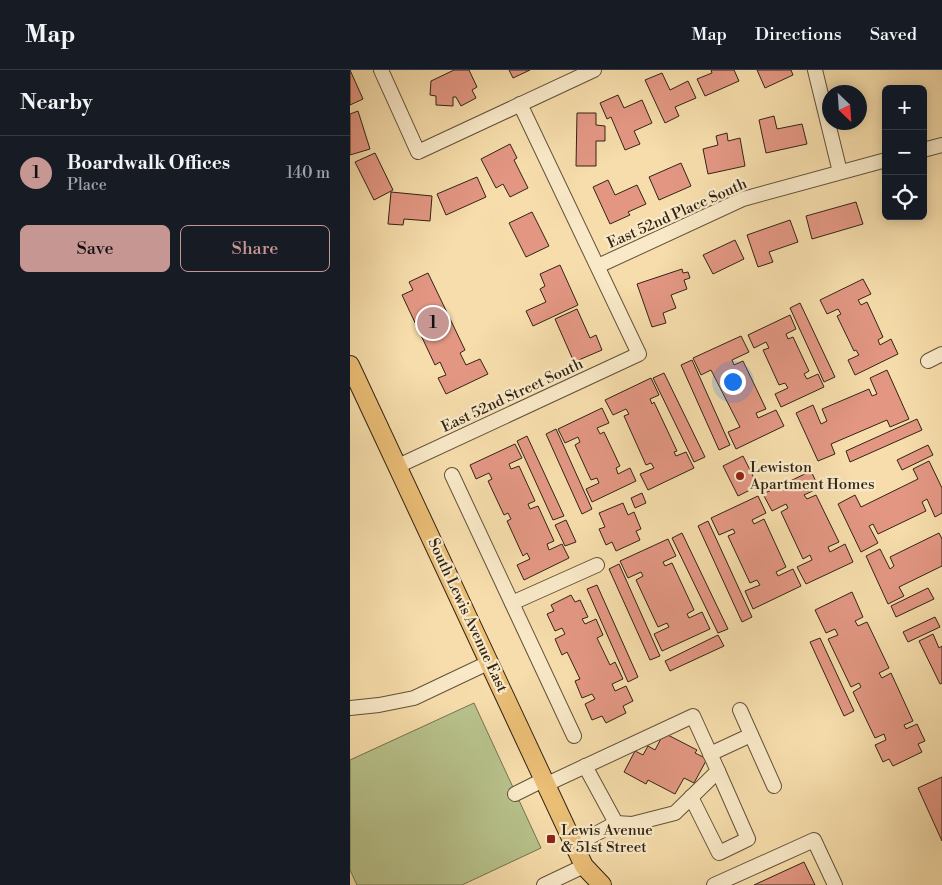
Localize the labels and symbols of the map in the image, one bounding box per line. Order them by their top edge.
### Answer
north arrow [822,85,867,130]
street label: East 52nd Place South [604,174,750,253]
pin: 1 [417,304,449,342]
street label: East 52nd Street South [438,354,586,437]
your location [720,369,746,395]
place label: Lewiston Apartment Homes [749,458,875,494]
marker: Lewiston Apartment Homes [734,470,746,482]
street label: South Lewis Avenue East [423,535,512,696]
place label: Lewis Avenue & 51st Street [561,821,653,857]
marker: Lewis Avenue & 51st Street [545,833,557,845]

